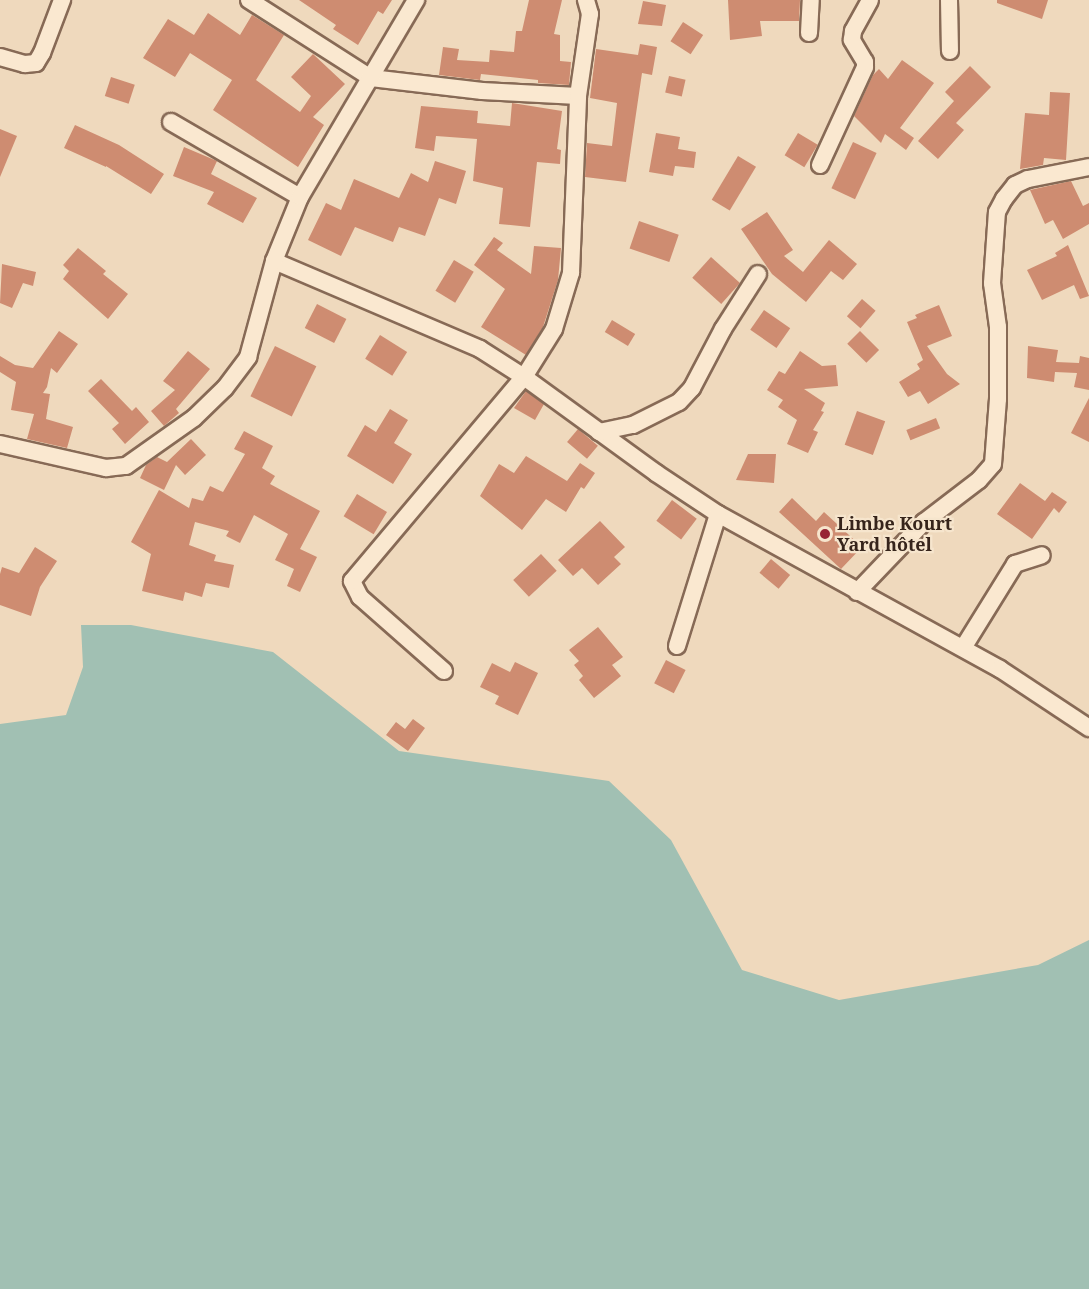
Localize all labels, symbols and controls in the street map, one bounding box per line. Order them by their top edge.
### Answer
place label: Limbe Kourt Yard hôtel [837,513,952,556]
marker: Limbe Kourt Yard hôtel [818,527,832,541]

